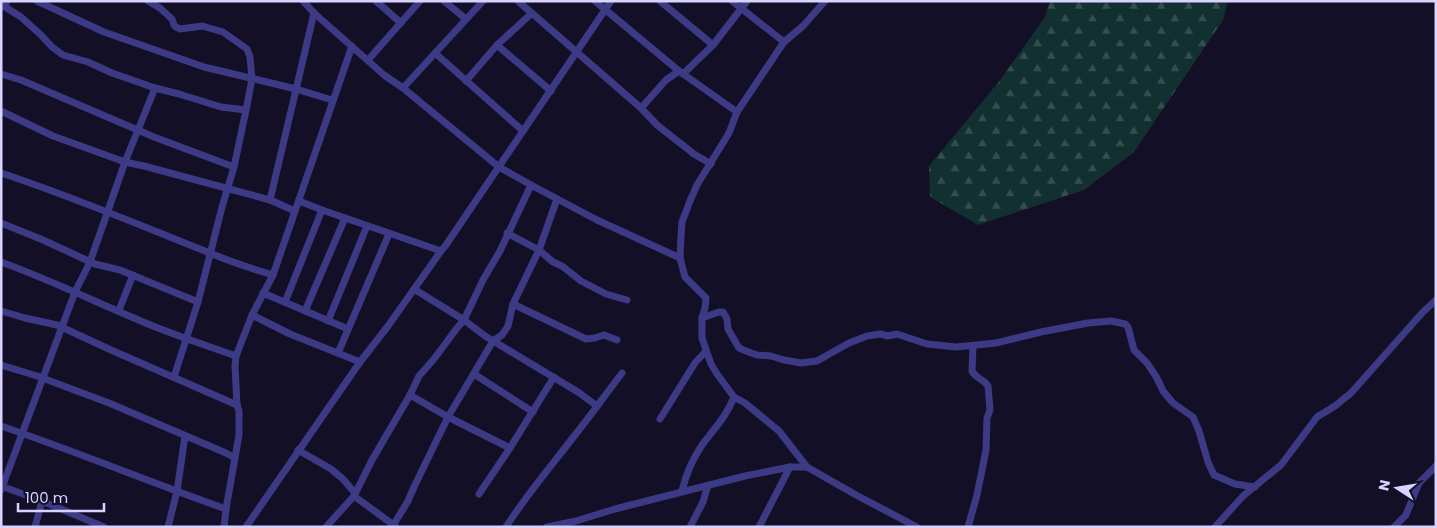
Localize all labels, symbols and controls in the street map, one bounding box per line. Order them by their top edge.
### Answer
north arrow [1372,463,1422,513]
text: N [1373,478,1395,493]
scale bar [18,480,104,512]
text: 100 m [25,487,68,508]

